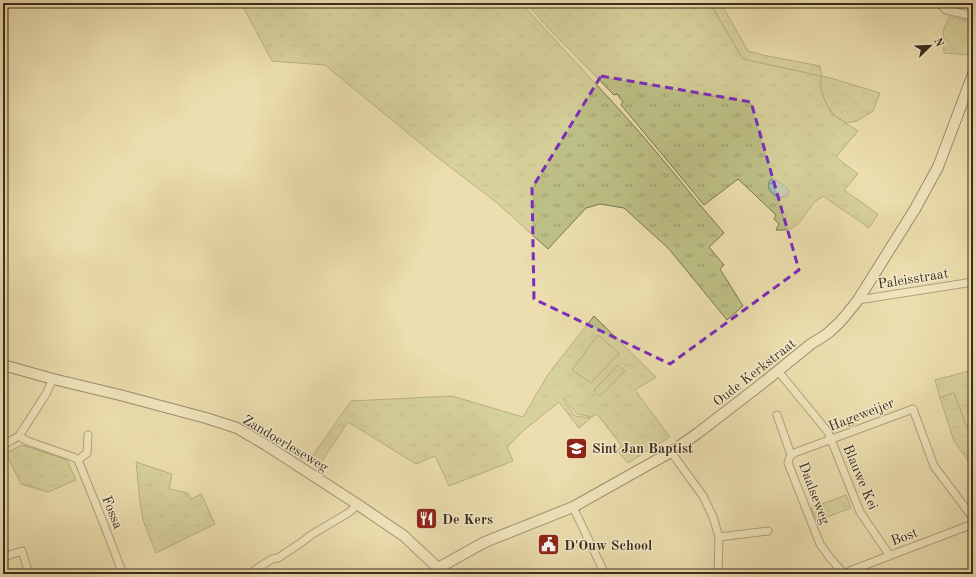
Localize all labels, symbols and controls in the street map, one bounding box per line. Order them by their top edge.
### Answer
north arrow [910,26,950,66]
text: N [931,37,945,49]
street label: Paleisstraat [877,266,950,291]
street label: Oude Kerkstraat [711,336,799,409]
street label: Hageweijer [827,396,896,434]
street label: Zandoerleseweg [240,413,331,475]
school or university icon: Sint Jan Baptist [564,435,590,461]
place label: Sint Jan Baptist [592,442,693,456]
street label: Blauwe Kei [840,443,880,512]
street label: Daalseweg [796,460,832,527]
street label: Fossa [99,494,125,531]
restaurant icon: De Kers [414,506,440,532]
place label: De Kers [442,513,493,527]
street label: Bost [889,525,920,548]
public building icon: D'Ouw School [536,532,562,558]
place label: D'Ouw School [564,539,652,553]

